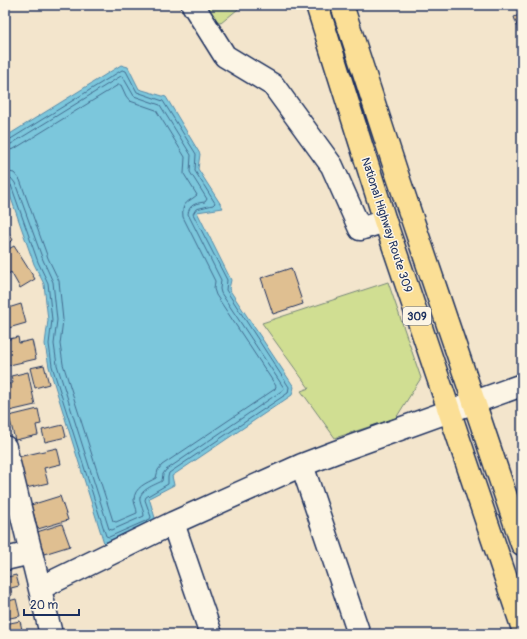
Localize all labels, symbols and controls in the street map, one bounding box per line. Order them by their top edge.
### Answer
street label: National Highway Route 309 [358,156,415,295]
road number: 309 [403,307,431,325]
scale bar [24,591,79,617]
text: 20 m [30,598,59,613]

